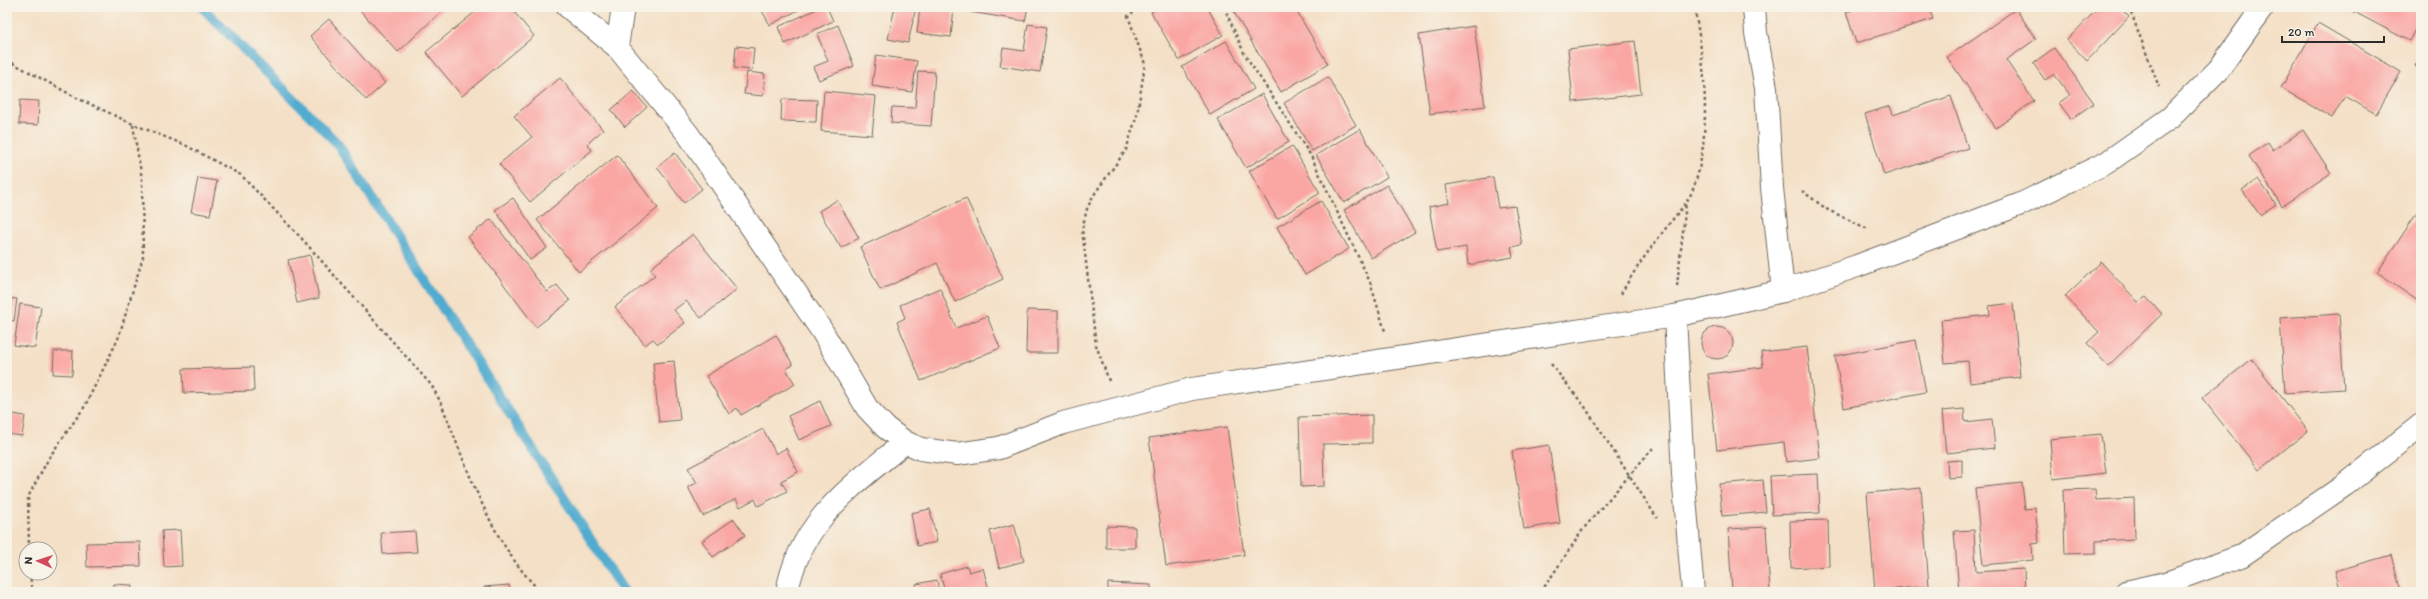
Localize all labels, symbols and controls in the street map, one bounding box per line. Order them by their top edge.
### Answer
scale bar [2282,18,2384,44]
text: 20 m [2288,25,2315,39]
north arrow [18,541,58,581]
text: N [22,556,35,565]

